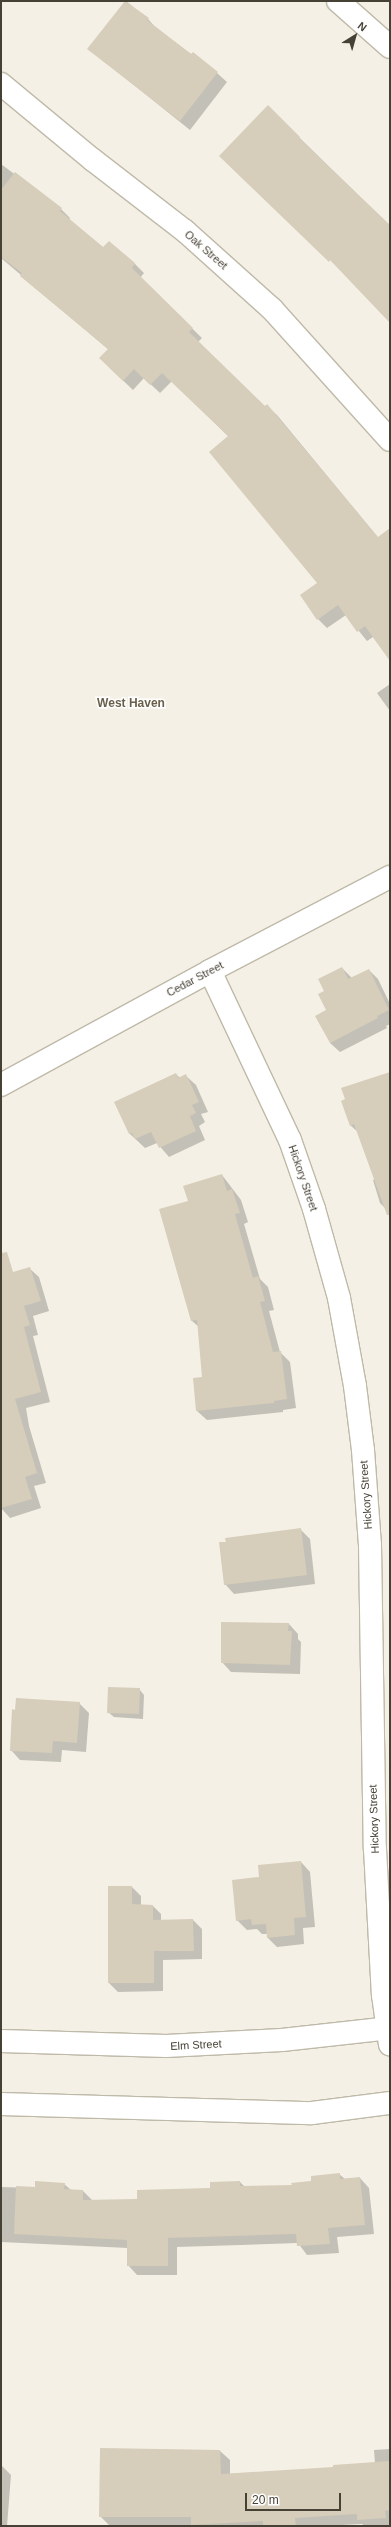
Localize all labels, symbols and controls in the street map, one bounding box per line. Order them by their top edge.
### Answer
north arrow [335,16,375,56]
text: N [355,19,369,34]
street label: Oak Street [182,228,230,272]
district label: West Haven [97,697,165,711]
street label: Cedar Street [164,959,226,999]
street label: Hickory Street [286,1143,320,1213]
street label: Hickory Street [357,1460,375,1530]
street label: Hickory Street [366,1784,382,1854]
street label: Elm Street [170,2037,222,2053]
scale bar [247,2485,343,2511]
text: 20 m [252,2493,279,2507]

